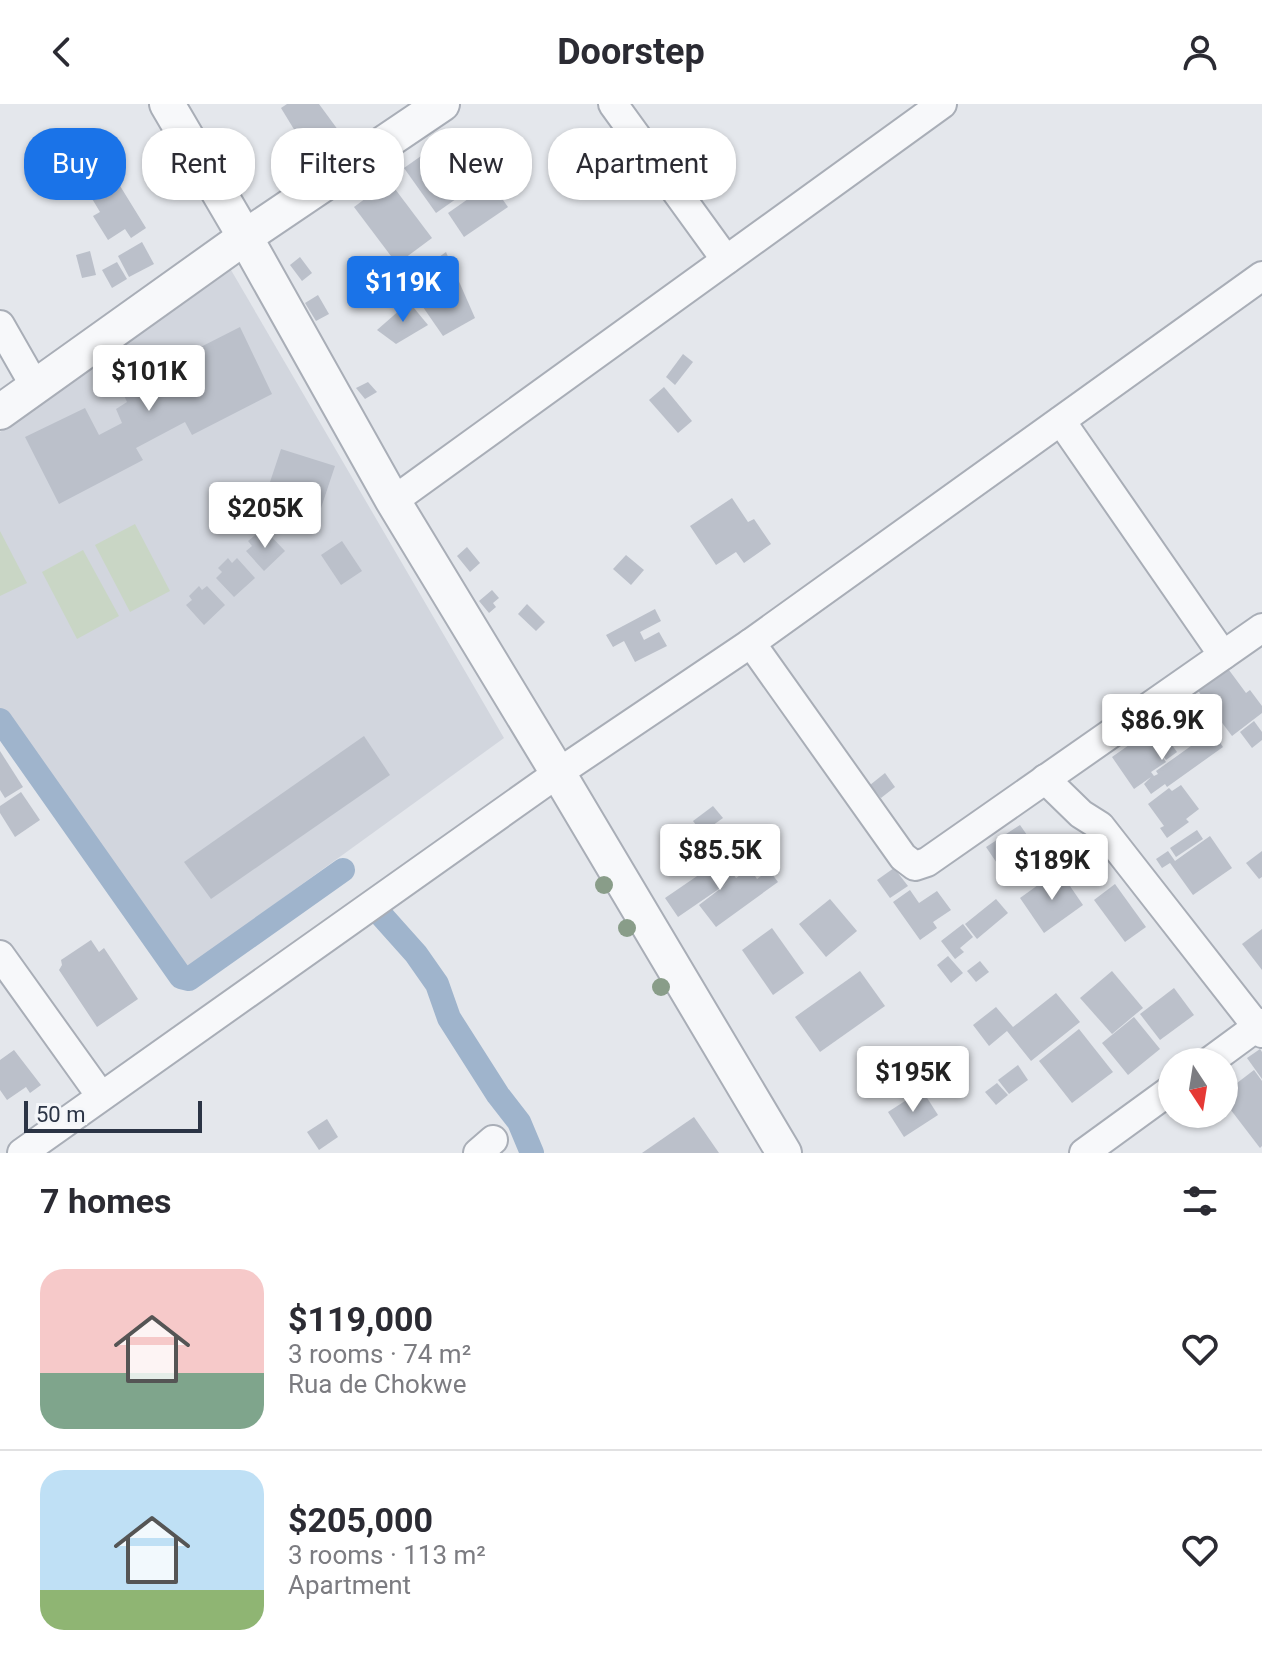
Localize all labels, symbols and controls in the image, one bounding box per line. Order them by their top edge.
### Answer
icon: back [40,30,84,74]
icon: person [1178,30,1222,74]
text: Doorstep [557,31,705,73]
chip: Buy [24,128,126,200]
chip: Rent [142,128,255,200]
chip: Filters [271,128,404,200]
chip: New [420,128,532,200]
chip: Apartment [548,128,736,200]
pin: $119K [347,256,459,324]
text: $119K [365,267,441,297]
pin: $101K [93,345,205,413]
text: $101K [111,356,187,386]
pin: $205K [209,482,321,550]
text: $205K [227,493,303,523]
pin: $86.9K [1097,694,1227,762]
text: $86.9K [1120,705,1204,735]
pin: $85.5K [655,824,785,892]
pin: $189K [996,834,1108,902]
text: $85.5K [678,835,762,865]
text: $189K [1014,845,1090,875]
pin: $195K [857,1046,969,1114]
north arrow [1158,1048,1238,1128]
map controls [1158,1048,1238,1128]
text: $195K [875,1057,951,1087]
scale bar [24,1097,202,1133]
text: 50 m [36,1102,85,1127]
icon: filters [1178,1179,1222,1223]
text: 7 homes [40,1181,171,1221]
text: $119,000 [288,1299,433,1339]
icon: home [104,1301,200,1397]
icon: heart [1178,1327,1222,1371]
text: 3 rooms · 74 m² [288,1339,471,1369]
text: Rua de Chokwe [288,1369,466,1399]
text: $205,000 [288,1500,433,1540]
icon: home [104,1502,200,1598]
icon: heart [1178,1528,1222,1572]
text: 3 rooms · 113 m² [288,1540,486,1570]
text: Apartment [288,1570,411,1600]

